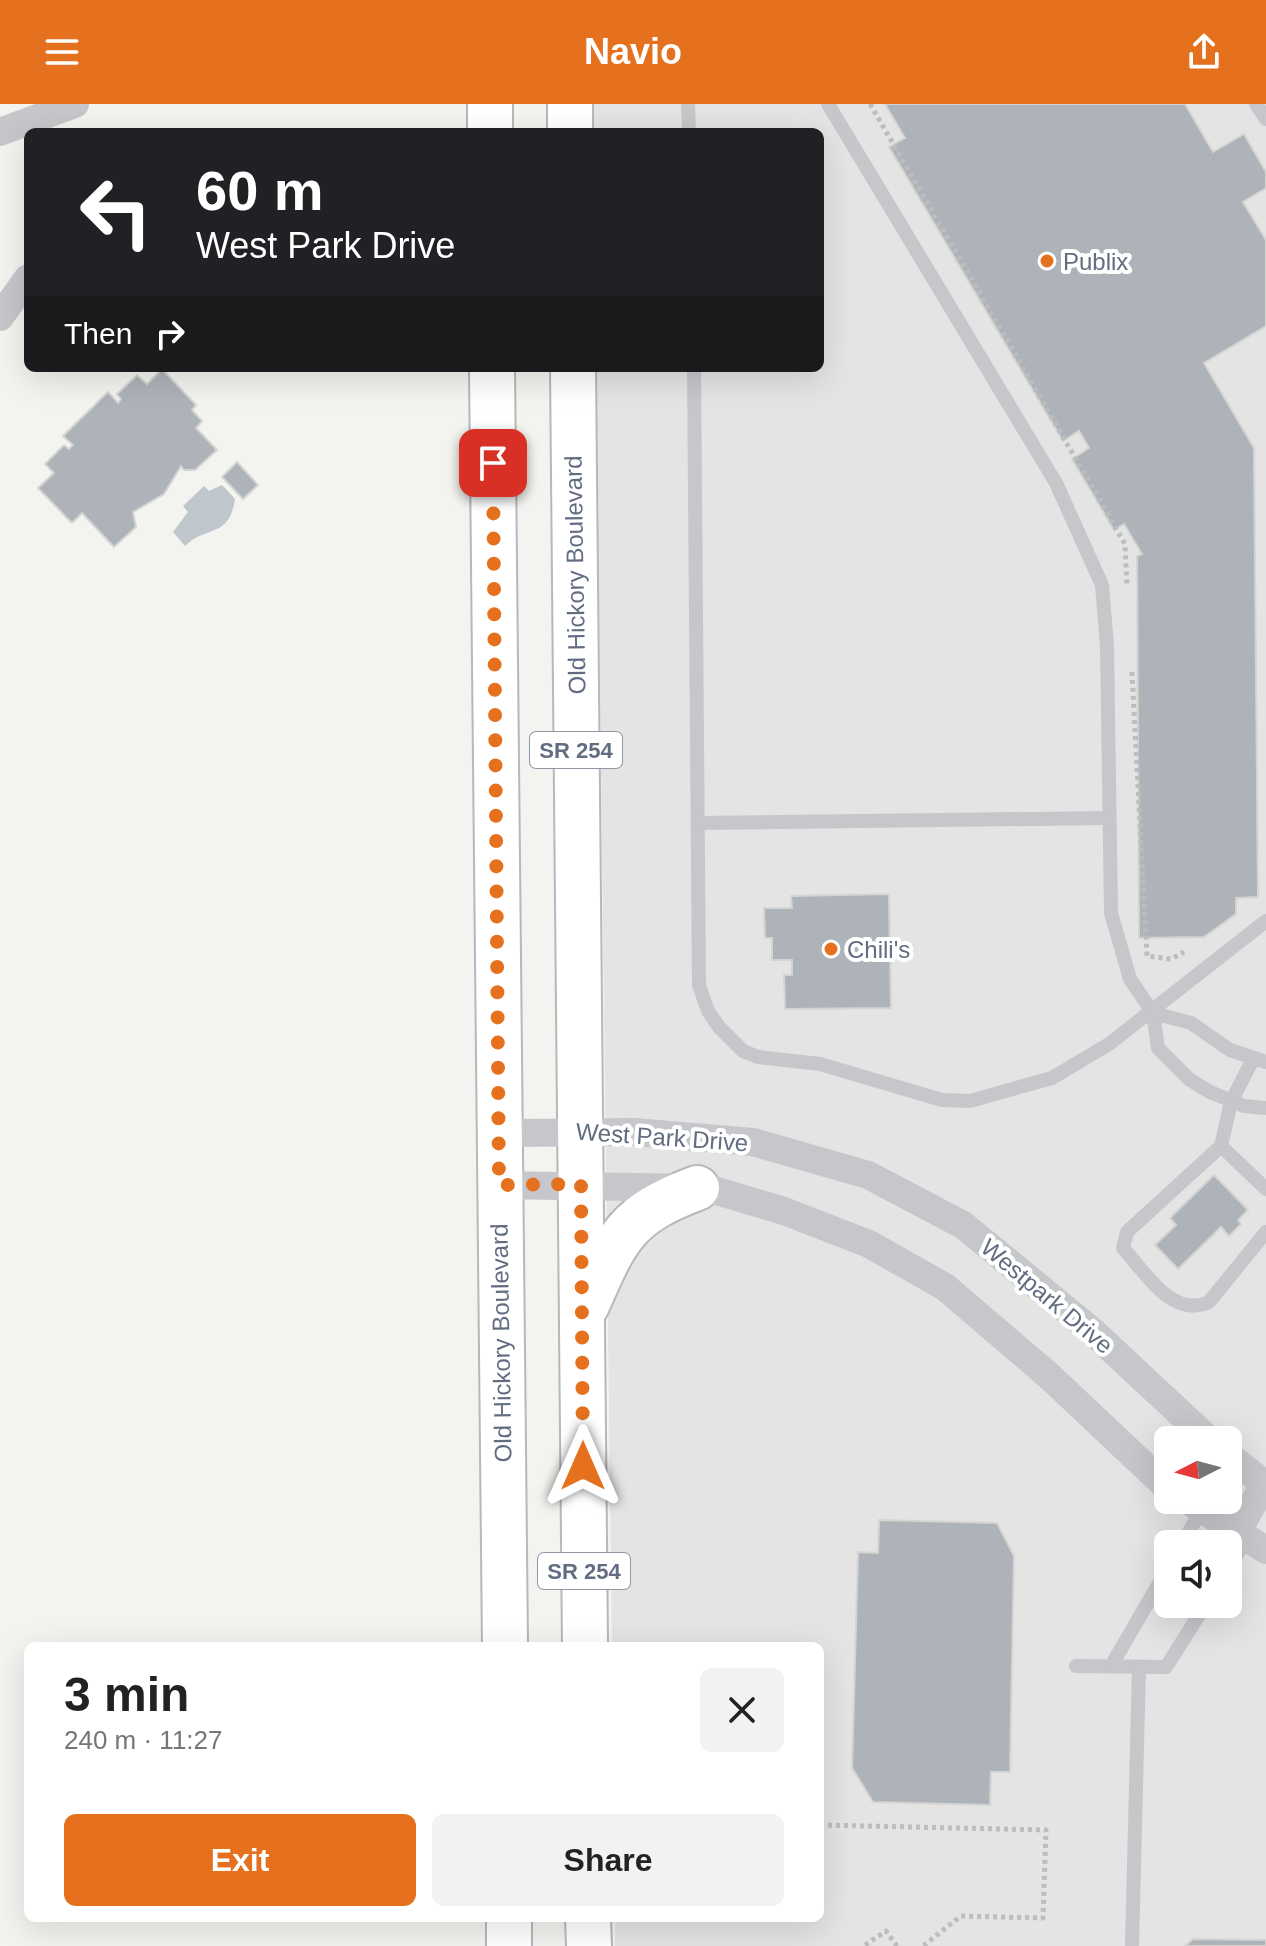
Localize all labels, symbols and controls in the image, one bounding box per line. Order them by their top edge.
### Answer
icon: menu [40,30,84,74]
icon: share [1182,30,1226,74]
text: Navio [584,31,682,72]
text: 60 m [196,159,324,222]
icon: left [64,160,168,264]
text: West Park Drive [196,225,455,266]
place label: Publix [1063,248,1128,275]
marker: Publix [1038,252,1056,270]
icon: right [148,312,192,356]
text: Then [64,317,132,350]
pin [459,429,527,497]
icon: arrive [471,441,515,485]
street label: Old Hickory Boulevard [559,455,591,695]
road number: SR 254 [530,732,622,768]
place label: Chili's [847,936,910,963]
marker: Chili's [822,940,840,958]
street label: West Park Drive [575,1118,749,1156]
street label: Old Hickory Boulevard [485,1223,517,1463]
street label: Westpark Drive [976,1233,1118,1359]
position arrow [541,1424,625,1508]
north arrow [1154,1426,1242,1514]
map controls [1154,1426,1242,1618]
button: sound [1154,1530,1242,1618]
road number: SR 254 [538,1553,630,1589]
text: 3 min [64,1668,189,1721]
button: close [700,1668,784,1752]
text: 240 m · 11:27 [64,1725,223,1755]
button: Exit [64,1814,416,1906]
button: Share [432,1814,784,1906]

